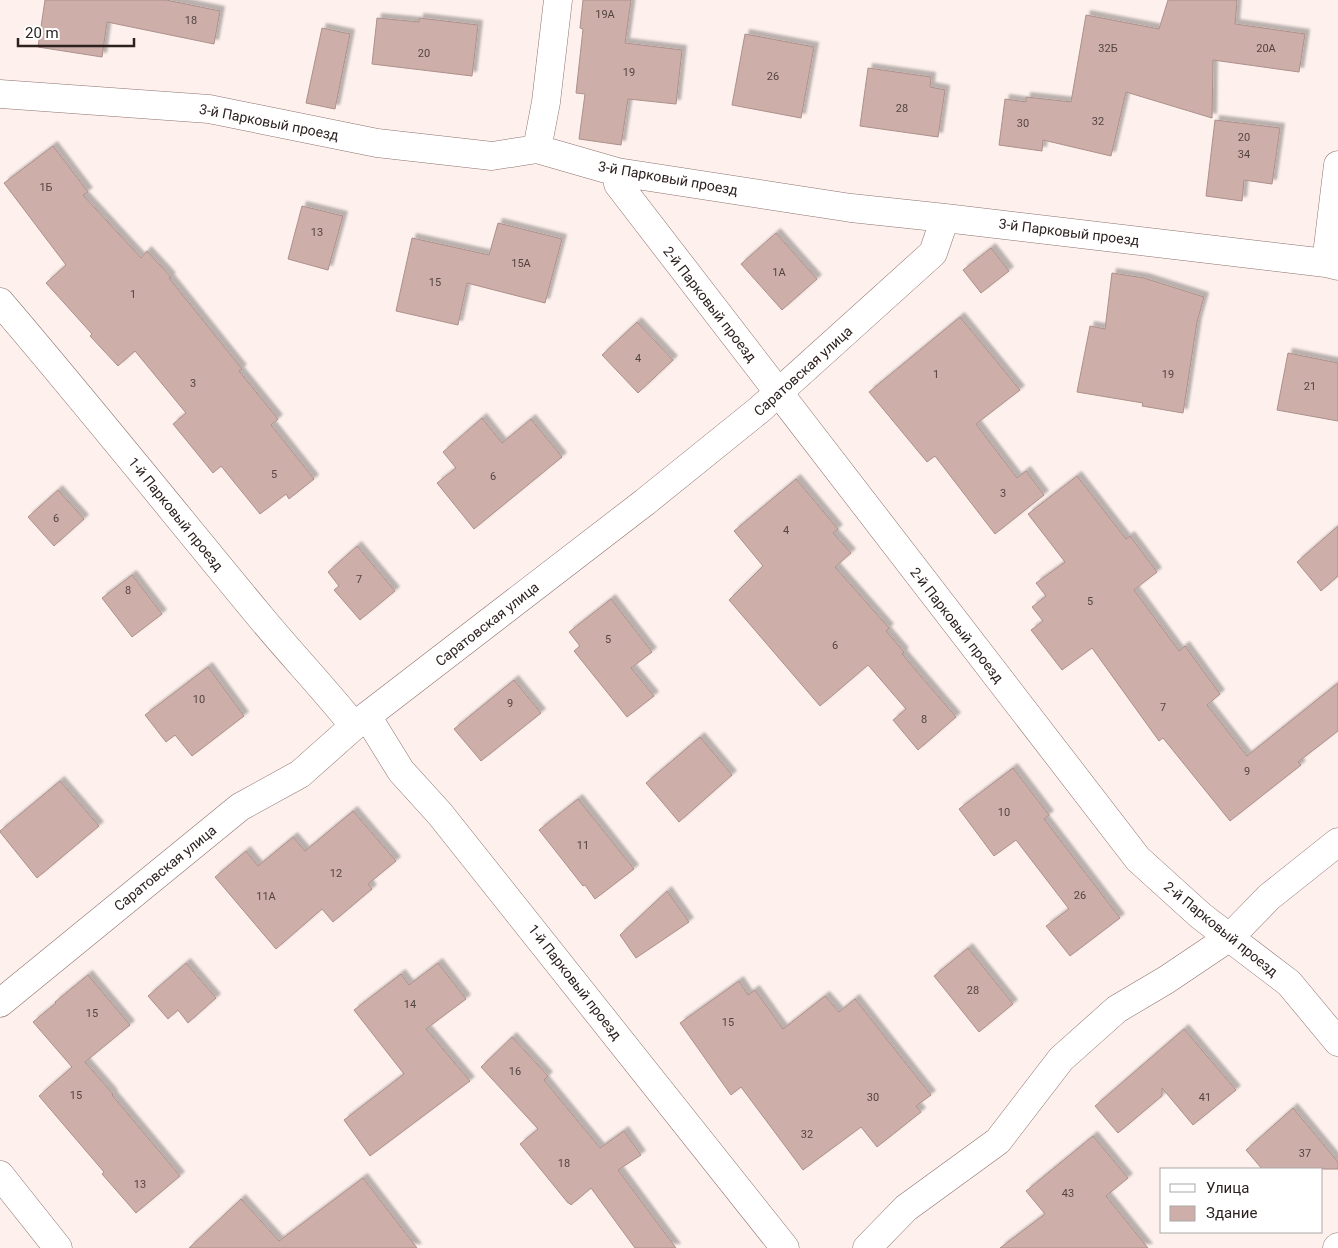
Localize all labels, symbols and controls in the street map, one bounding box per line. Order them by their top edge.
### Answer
house number: 19А [595,8,616,21]
house number: 18 [185,14,197,27]
scale bar [18,15,134,47]
text: 20 m [25,24,59,42]
house number: 32Б [1098,42,1118,55]
house number: 20А [1256,42,1277,55]
house number: 20 [418,47,430,60]
house number: 19 [623,66,635,79]
house number: 26 [767,70,779,83]
street label: 3-й Парковый проезд [198,101,341,143]
house number: 28 [896,102,908,115]
house number: 32 [1092,115,1104,128]
house number: 30 [1017,117,1029,130]
house number: 20 [1238,131,1250,144]
house number: 34 [1238,148,1250,161]
street label: 3-й Парковый проезд [597,158,740,198]
house number: 1Б [39,181,53,194]
street label: 3-й Парковый проезд [998,215,1141,249]
house number: 13 [311,226,323,239]
street label: 2-й Парковый проезд [660,243,760,365]
house number: 15А [511,257,532,270]
house number: 1А [772,266,787,279]
house number: 15 [429,276,441,289]
house number: 1 [130,288,136,301]
street label: Саратовская улица [751,323,855,419]
house number: 4 [635,352,641,365]
house number: 1 [933,368,939,381]
house number: 19 [1162,368,1174,381]
house number: 3 [190,377,196,390]
house number: 21 [1304,380,1316,393]
street label: 1-й Парковый проезд [125,454,227,574]
house number: 5 [271,468,277,481]
house number: 6 [490,470,496,483]
house number: 3 [1000,487,1006,500]
house number: 6 [53,512,59,525]
house number: 4 [783,524,789,537]
street label: 2-й Парковый проезд [907,564,1007,686]
house number: 7 [356,573,362,586]
street label: Саратовская улица [432,579,542,669]
house number: 8 [125,584,131,597]
house number: 5 [1087,595,1093,608]
house number: 5 [605,633,611,646]
house number: 6 [832,639,838,652]
house number: 10 [193,693,205,706]
house number: 9 [507,697,513,710]
house number: 7 [1160,701,1166,714]
house number: 8 [921,713,927,726]
house number: 9 [1244,765,1250,778]
house number: 10 [998,806,1010,819]
street label: Саратовская улица [111,822,219,914]
house number: 11 [577,839,589,852]
house number: 12 [330,867,342,880]
street label: 2-й Парковый проезд [1161,878,1281,980]
house number: 26 [1074,889,1086,902]
house number: 11А [256,890,277,903]
street label: 1-й Парковый проезд [525,921,625,1043]
house number: 28 [967,984,979,997]
house number: 14 [404,998,416,1011]
house number: 15 [86,1007,98,1020]
house number: 15 [722,1016,734,1029]
house number: 16 [509,1065,521,1078]
house number: 15 [70,1089,82,1102]
house number: 30 [867,1091,879,1104]
house number: 41 [1199,1091,1211,1104]
house number: 32 [801,1128,813,1141]
house number: 37 [1299,1147,1311,1160]
house number: 18 [558,1157,570,1170]
legend [1160,1168,1323,1233]
house number: 13 [134,1178,146,1191]
text: Улица [1206,1179,1249,1197]
house number: 43 [1062,1187,1074,1200]
text: Здание [1206,1204,1257,1222]

